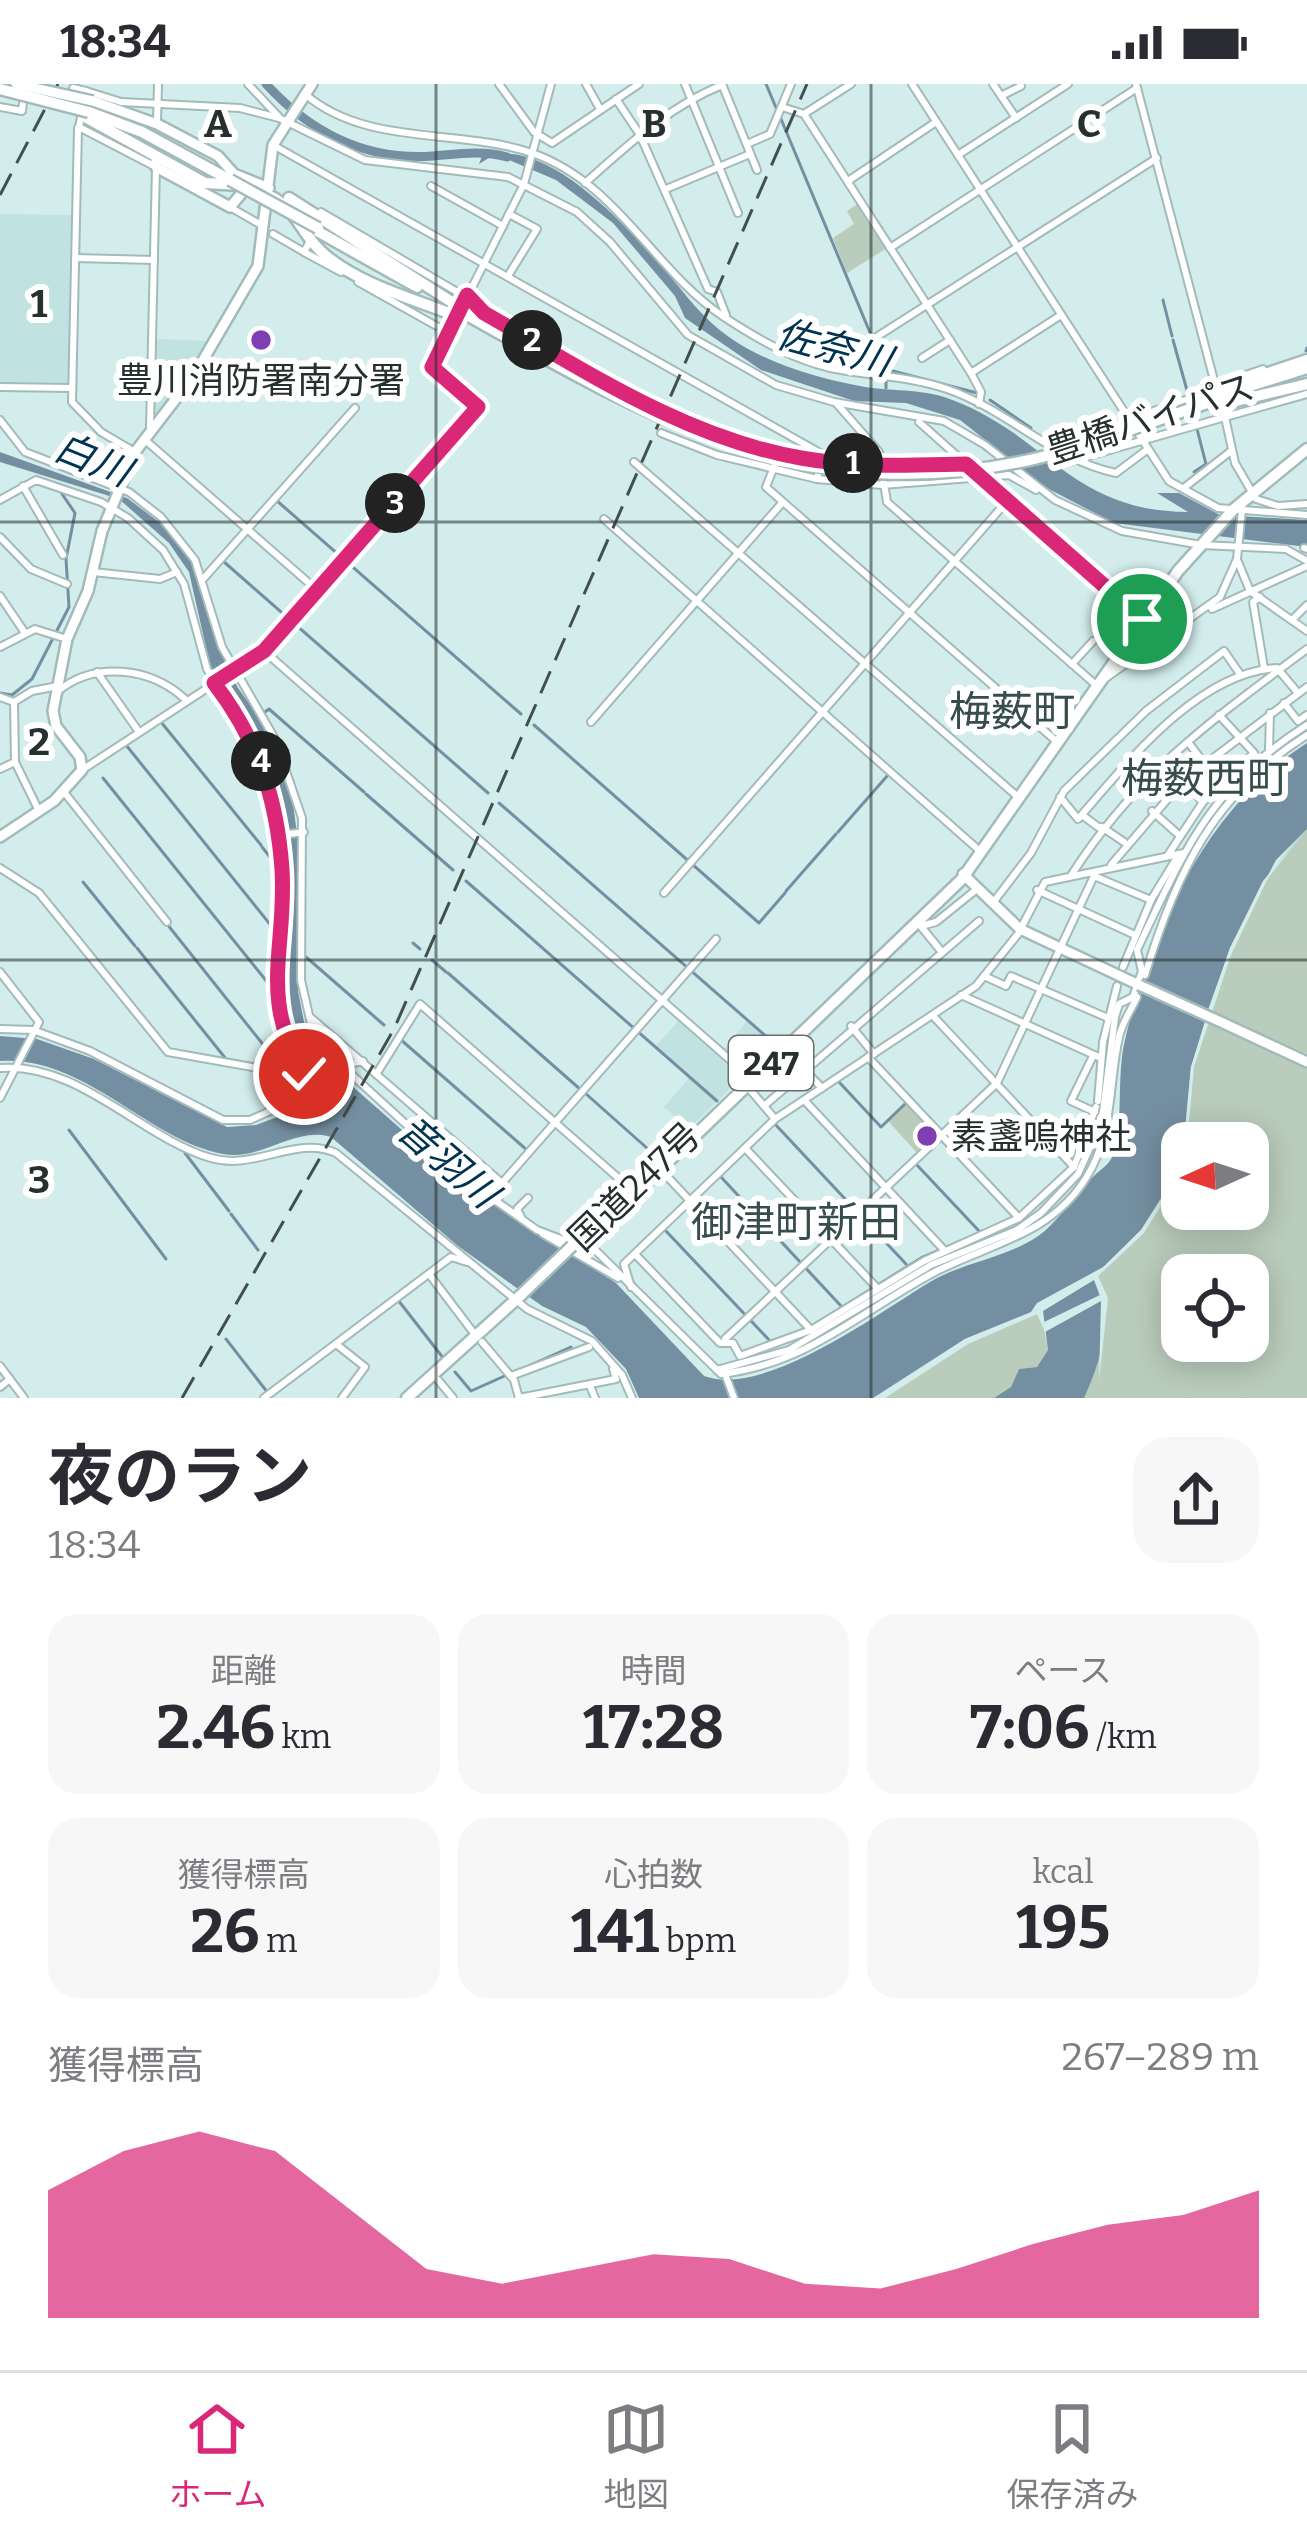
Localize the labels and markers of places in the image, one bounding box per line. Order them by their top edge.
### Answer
pin: 2 [502,310,562,370]
marker: 豊川消防署南分署 [248,327,274,353]
place label: 豊川消防署南分署 [117,359,405,403]
pin: 1 [823,433,883,493]
pin: 3 [365,473,425,533]
pin [1091,568,1193,670]
pin: 4 [231,731,291,791]
pin [253,1023,355,1125]
place label: 素盞嗚神社 [951,1115,1131,1159]
marker: 素盞嗚神社 [914,1123,940,1149]

